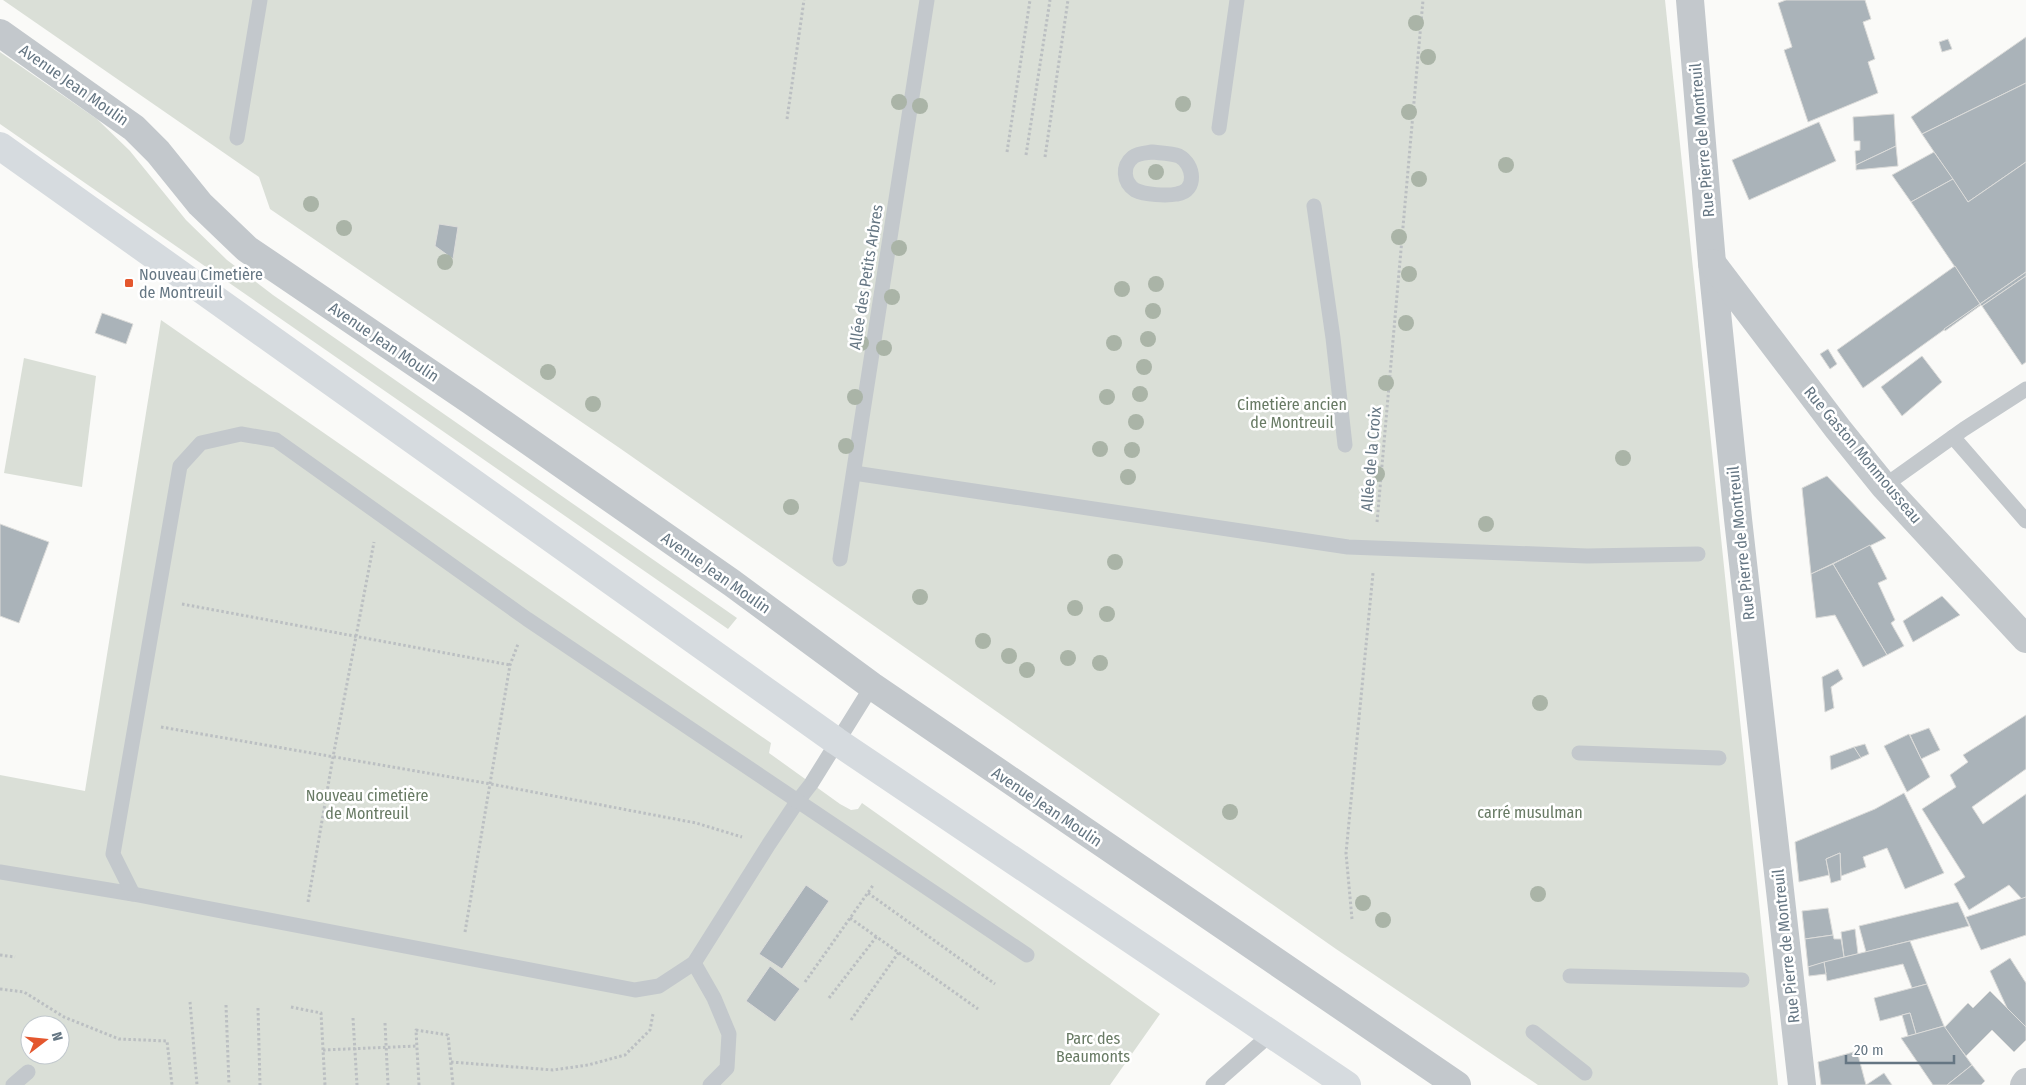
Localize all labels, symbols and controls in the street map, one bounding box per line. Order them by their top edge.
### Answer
street label: Avenue Jean Moulin [16,40,132,130]
street label: Rue Pierre de Montreuil [1686,62,1718,218]
street label: Allée des Petits Arbres [845,203,887,351]
place label: Nouveau Cimetière de Montreuil [139,265,263,302]
marker: Nouveau Cimetière de Montreuil [123,277,135,289]
street label: Avenue Jean Moulin [325,298,443,386]
street label: Rue Gaston Monmousseau [1800,383,1926,527]
park label: Cimetière ancien de Montreuil [1237,395,1347,432]
street label: Allée de la Croix [1357,406,1385,512]
street label: Rue Pierre de Montreuil [1723,465,1759,621]
street label: Avenue Jean Moulin [658,528,774,618]
street label: Avenue Jean Moulin [988,763,1106,851]
park label: Nouveau cimetière de Montreuil [306,786,428,823]
park label: carré musulman [1477,803,1583,822]
street label: Rue Pierre de Montreuil [1768,868,1804,1024]
north arrow [20,1015,70,1065]
park label: Parc des Beaumonts [1056,1029,1130,1066]
text: N [48,1030,66,1043]
scale bar [1846,1032,1954,1064]
text: 20 m [1854,1041,1884,1059]

